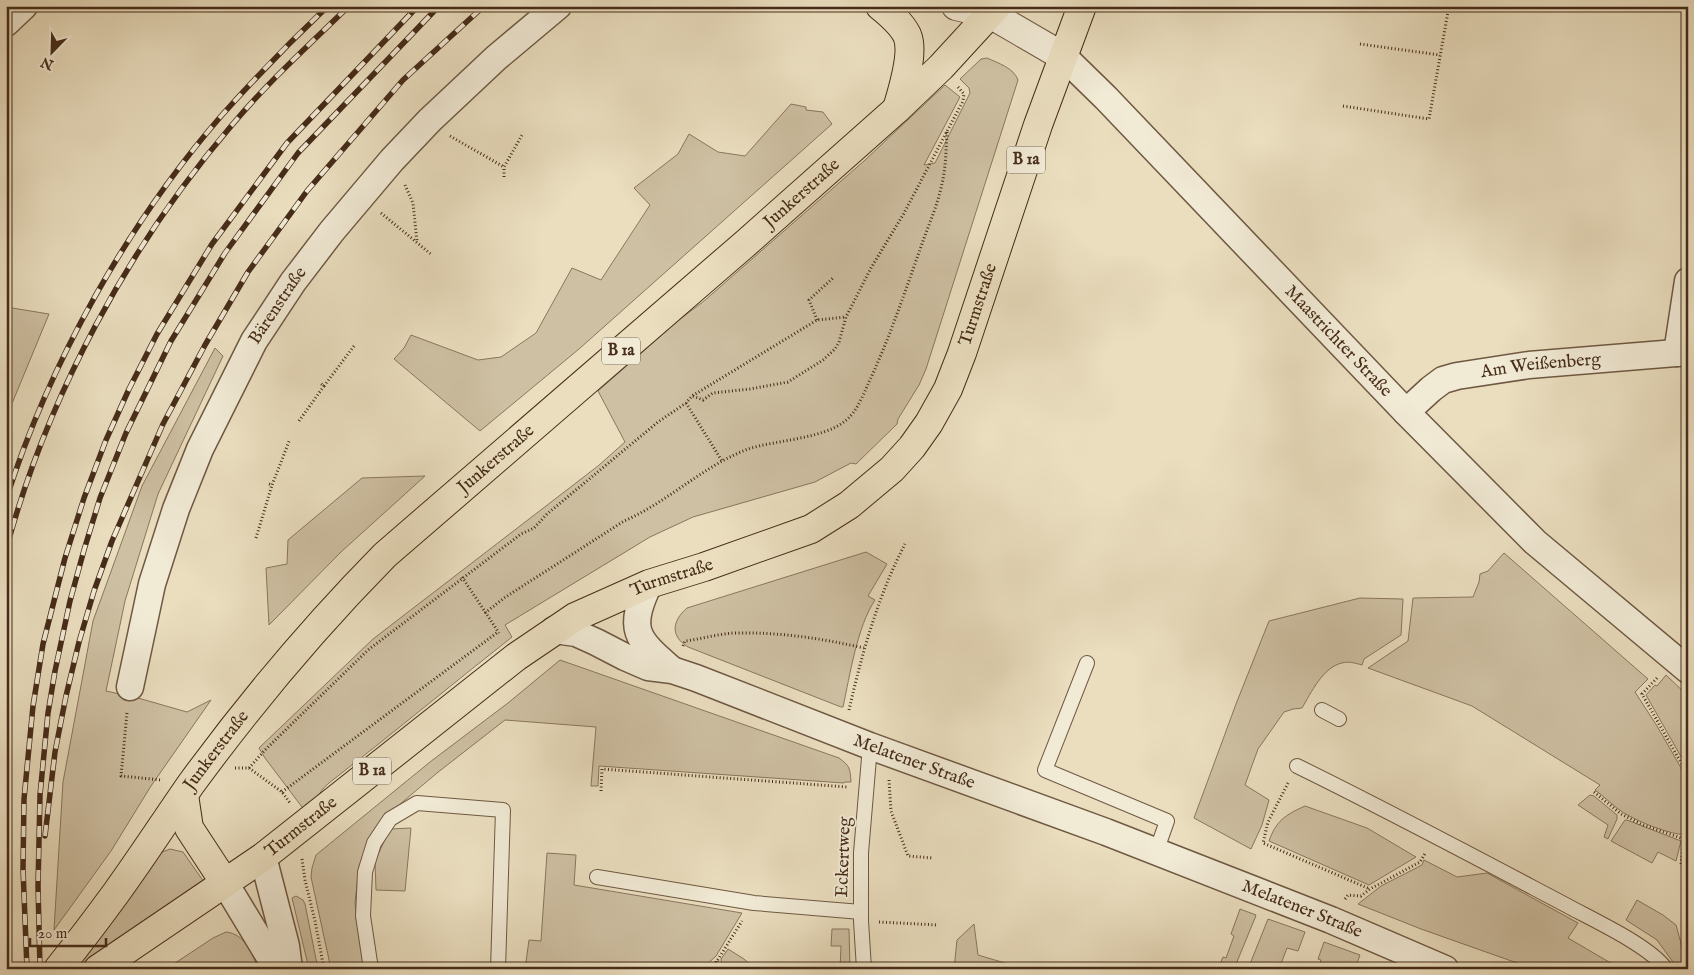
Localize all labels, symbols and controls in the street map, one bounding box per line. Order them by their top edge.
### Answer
north arrow [28,28,78,78]
text: N [38,52,57,74]
road number: B 1a [1007,146,1045,174]
street label: Junkerstraße [757,154,845,235]
street label: Turmstraße [954,260,1003,349]
street label: Bärenstraße [243,262,312,349]
street label: Maastrichter Straße [1280,280,1397,402]
road number: B 1a [602,338,640,364]
street label: Am Weißenberg [1478,348,1602,384]
street label: Junkerstraße [451,419,539,500]
street label: Turmstraße [627,553,716,602]
street label: Junkerstraße [177,706,254,797]
street label: Melatener Straße [850,729,978,795]
road number: B 1a [353,758,391,784]
street label: Turmstraße [260,791,342,863]
street label: Eckertweg [831,816,857,898]
street label: Melatener Straße [1238,875,1366,944]
scale bar [30,915,106,947]
text: 20 m [38,924,68,943]

